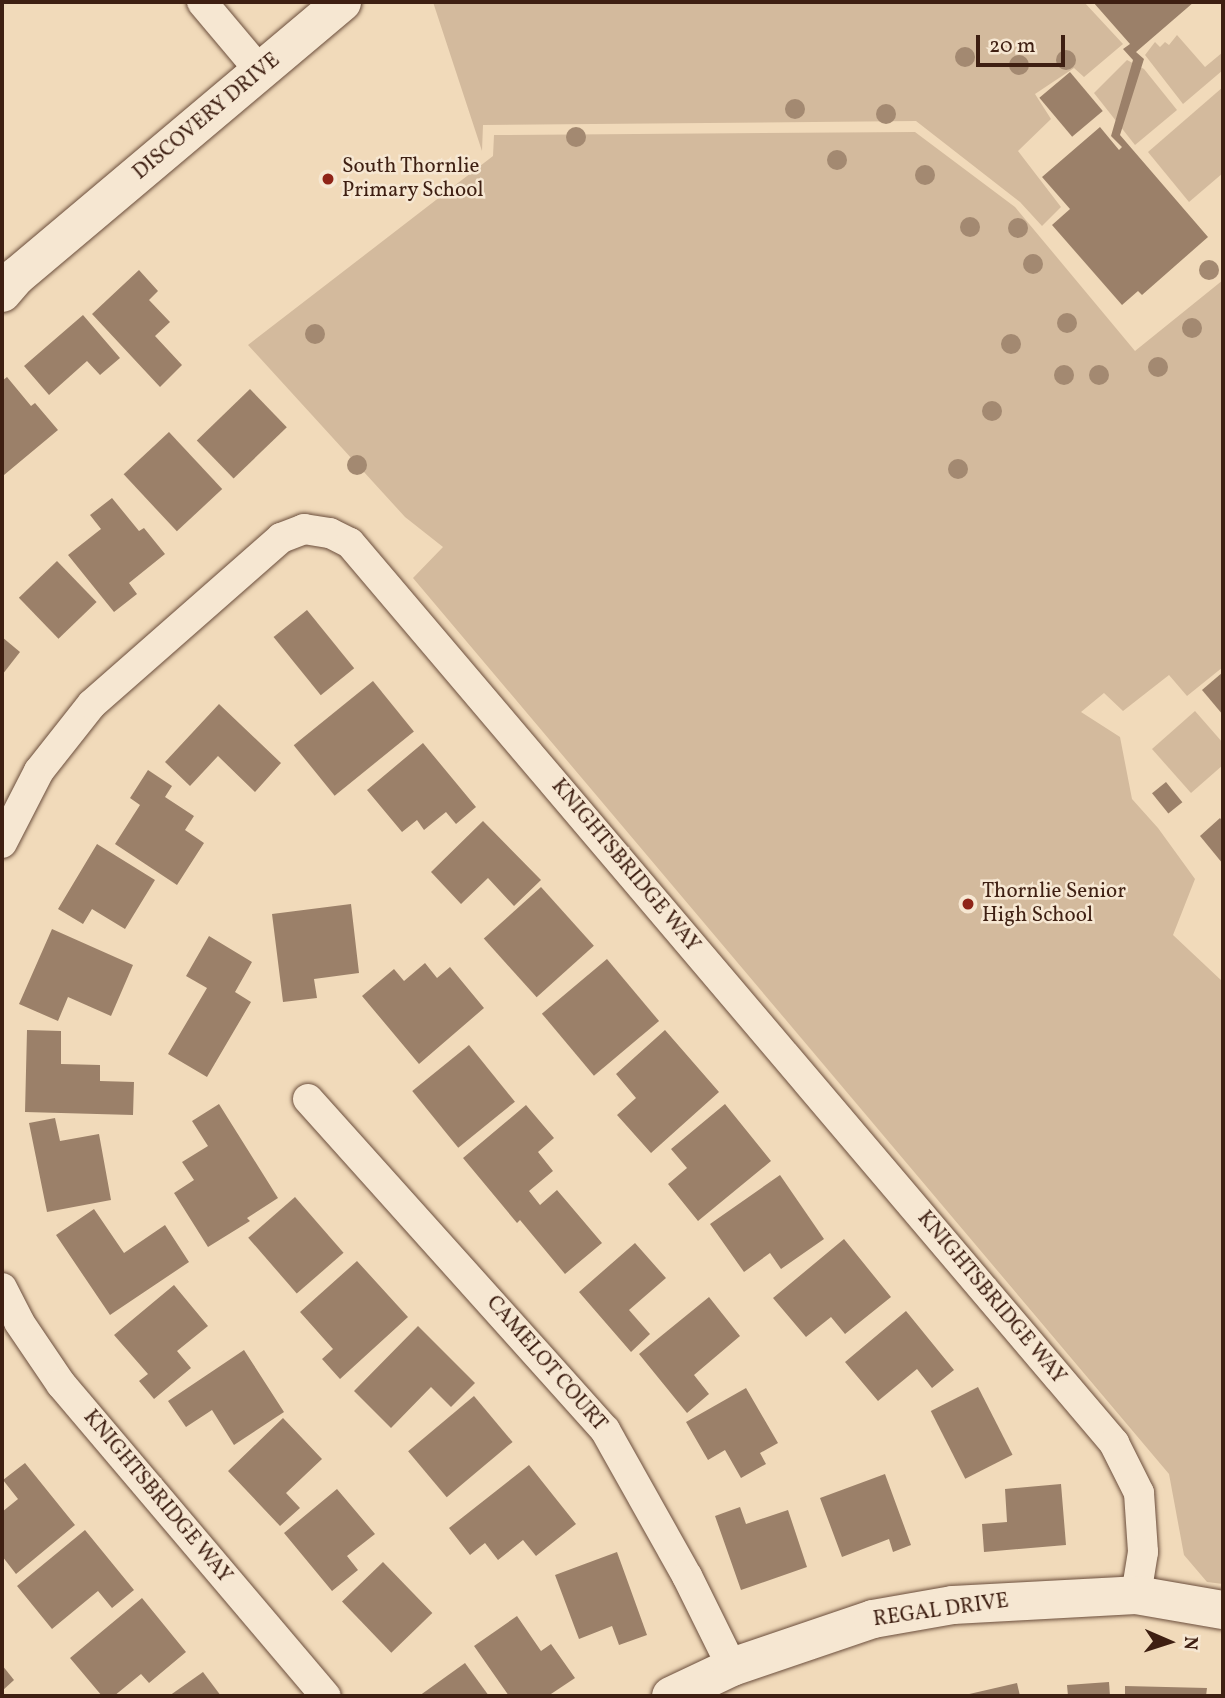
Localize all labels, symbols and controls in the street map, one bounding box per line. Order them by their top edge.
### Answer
scale bar [980,21,1069,65]
text: 20 m [989,32,1035,61]
street label: DISCOVERY DRIVE [128,48,286,186]
place label: South Thornlie Primary School [342,154,484,204]
marker: South Thornlie Primary School [320,171,336,187]
street label: KNIGHTSBRIDGE WAY [545,774,705,958]
place label: Thornlie Senior High School [982,879,1126,929]
marker: Thornlie Senior High School [960,896,976,912]
street label: KNIGHTSBRIDGE WAY [911,1206,1071,1390]
street label: CAMELOT COURT [480,1291,612,1437]
street label: KNIGHTSBRIDGE WAY [77,1405,237,1589]
street label: REGAL DRIVE [872,1589,1010,1633]
north arrow [1134,1607,1204,1677]
text: N [1177,1636,1203,1651]

